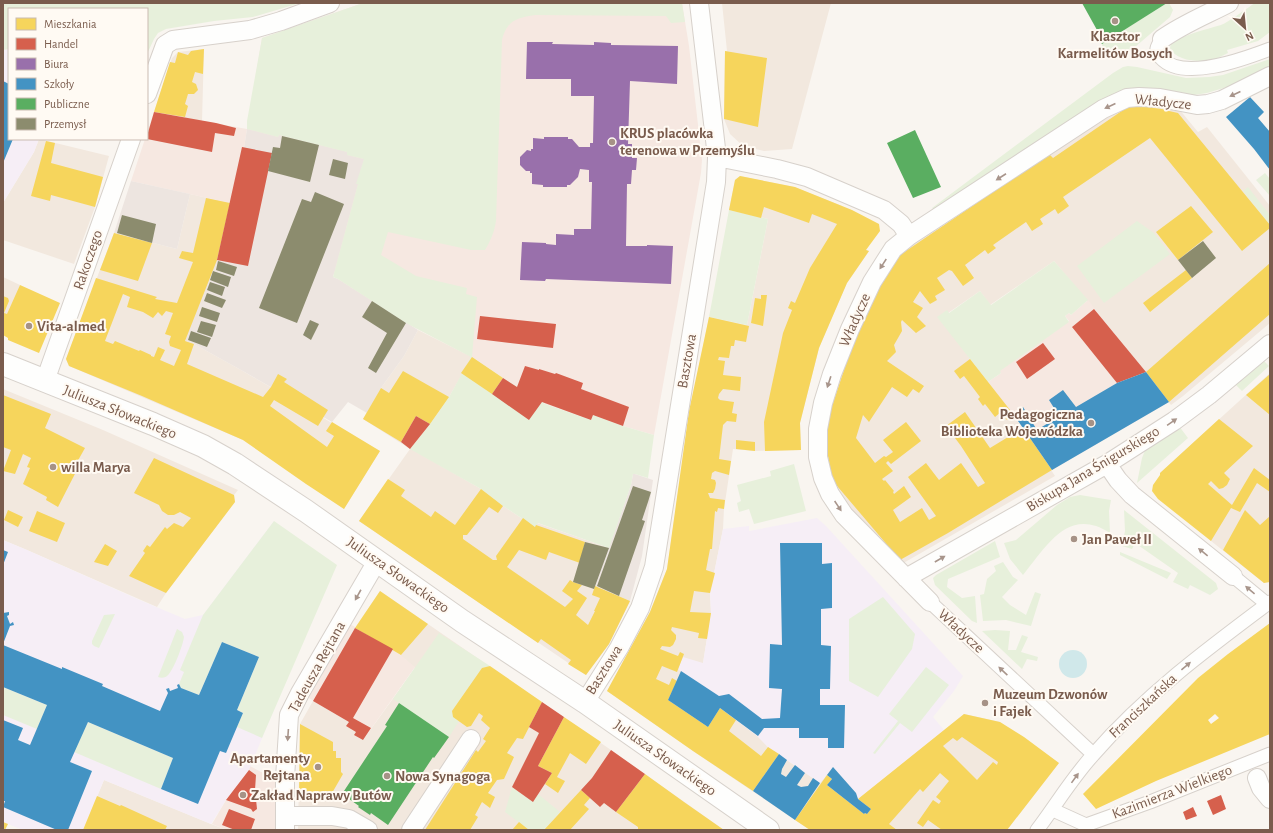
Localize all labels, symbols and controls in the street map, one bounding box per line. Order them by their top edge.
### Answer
legend [8,8,148,140]
north arrow [1225,8,1265,48]
marker: Klasztor Karmelitów Bosych [1110,16,1120,26]
text: Mieszkania [44,18,97,30]
place label: Klasztor Karmelitów Bosych [1058,29,1172,61]
text: N [1243,30,1255,43]
text: Handel [44,38,78,50]
text: Biura [44,58,69,70]
text: Szkoły [44,78,74,91]
one-way arrow [1230,91,1241,97]
street label: Władycze [1134,92,1192,112]
text: Publiczne [44,98,90,110]
one-way arrow [1104,103,1116,109]
text: Przemysł [44,118,87,131]
place label: KRUS placówka terenowa w Przemyślu [620,126,755,158]
marker: KRUS placówka terenowa w Przemyślu [607,137,617,147]
one-way arrow [996,173,1006,181]
street label: Rakoczego [71,228,105,292]
one-way arrow [880,258,887,270]
street label: Władycze [837,291,873,349]
place label: Vita-almed [37,319,105,334]
marker: Vita-almed [24,321,34,331]
street label: Basztowa [675,332,699,390]
one-way arrow [826,377,832,389]
street label: Juliusza Słowackiego [61,382,179,442]
place label: Pedagogiczna Biblioteka Wojewódzka [941,407,1083,439]
marker: Pedagogiczna Biblioteka Wojewódzka [1086,418,1096,428]
one-way arrow [1167,418,1177,426]
street label: Biskupa Jana Śnigurskiego [1023,422,1162,515]
place label: willa Marya [61,460,131,475]
marker: willa Marya [48,462,58,472]
one-way arrow [834,501,842,512]
place label: Jan Paweł II [1082,532,1152,547]
street label: Juliusza Słowackiego [344,534,452,616]
marker: Jan Paweł II [1069,534,1079,544]
one-way arrow [1197,547,1208,556]
one-way arrow [934,555,945,562]
one-way arrow [1245,586,1255,595]
one-way arrow [354,589,361,601]
street label: Władycze [935,606,987,656]
street label: Tadeusza Rejtana [286,619,348,715]
street label: Basztowa [583,643,625,697]
one-way arrow [1180,661,1191,670]
one-way arrow [998,666,1008,675]
street label: Franciszkańska [1106,671,1180,741]
place label: Muzeum Dzwonów i Fajek [993,687,1108,719]
marker: Muzeum Dzwonów i Fajek [980,698,990,708]
street label: Juliusza Słowackiego [611,717,719,799]
one-way arrow [285,729,291,742]
place label: Apartamenty Rejtana [230,751,310,783]
marker: Apartamenty Rejtana [313,762,323,772]
street label: Kazimierza Wielkiego [1110,762,1234,822]
place label: Nowa Synagoga [395,769,491,784]
marker: Nowa Synagoga [382,771,392,781]
one-way arrow [1070,772,1079,783]
place label: Zakład Naprawy Butów [251,788,392,803]
marker: Zakład Naprawy Butów [238,790,248,800]

